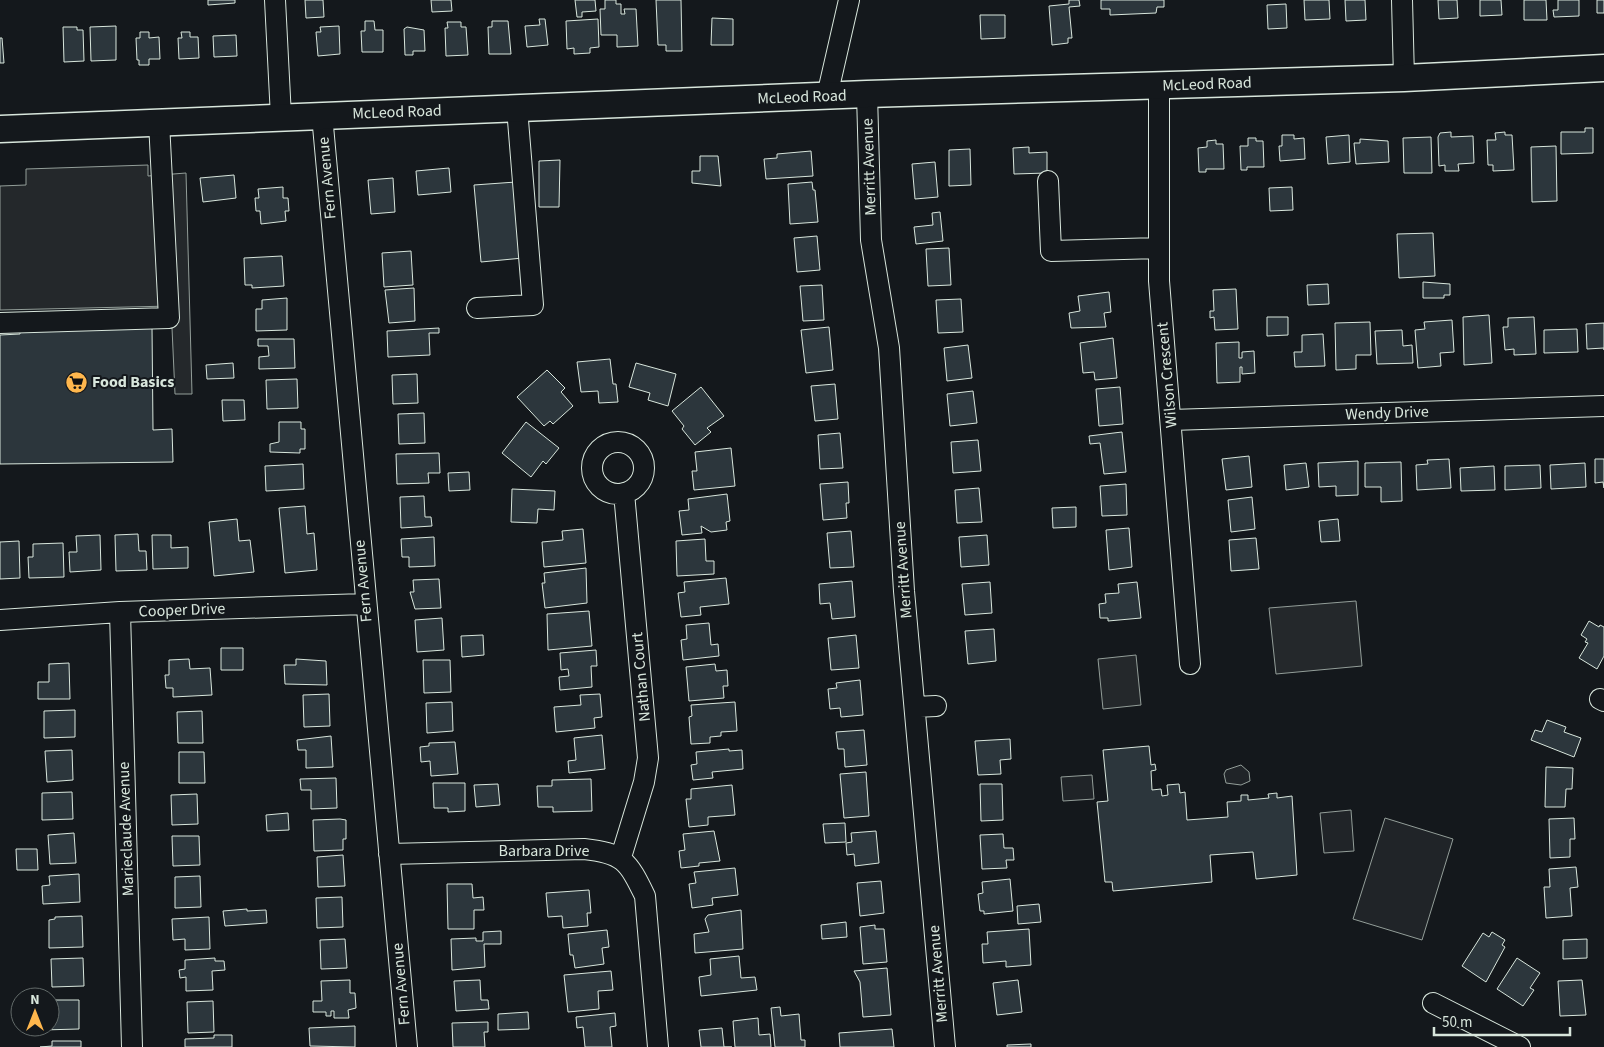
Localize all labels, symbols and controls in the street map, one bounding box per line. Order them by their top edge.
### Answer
street label: McLeod Road [1162,71,1252,97]
street label: McLeod Road [757,84,847,110]
street label: McLeod Road [352,99,442,125]
street label: Merritt Avenue [856,118,882,216]
street label: Fern Avenue [312,136,342,220]
street label: Wilson Crescent [1151,321,1183,429]
supermarket icon: Food Basics [64,370,88,394]
place label: Food Basics [92,371,174,393]
street label: Wendy Drive [1345,401,1429,425]
street label: Merritt Avenue [889,520,917,619]
street label: Fern Avenue [348,539,378,623]
street label: Cooper Drive [138,597,226,623]
street label: Nathan Court [626,631,656,723]
street label: Marieclaude Avenue [113,761,139,897]
street label: Barbara Drive [499,840,589,862]
street label: Merritt Avenue [923,924,953,1024]
street label: Fern Avenue [386,942,416,1026]
north arrow [10,987,60,1037]
text: N [30,990,40,1010]
scale bar [1434,1004,1570,1036]
text: 50 m [1442,1012,1472,1033]

